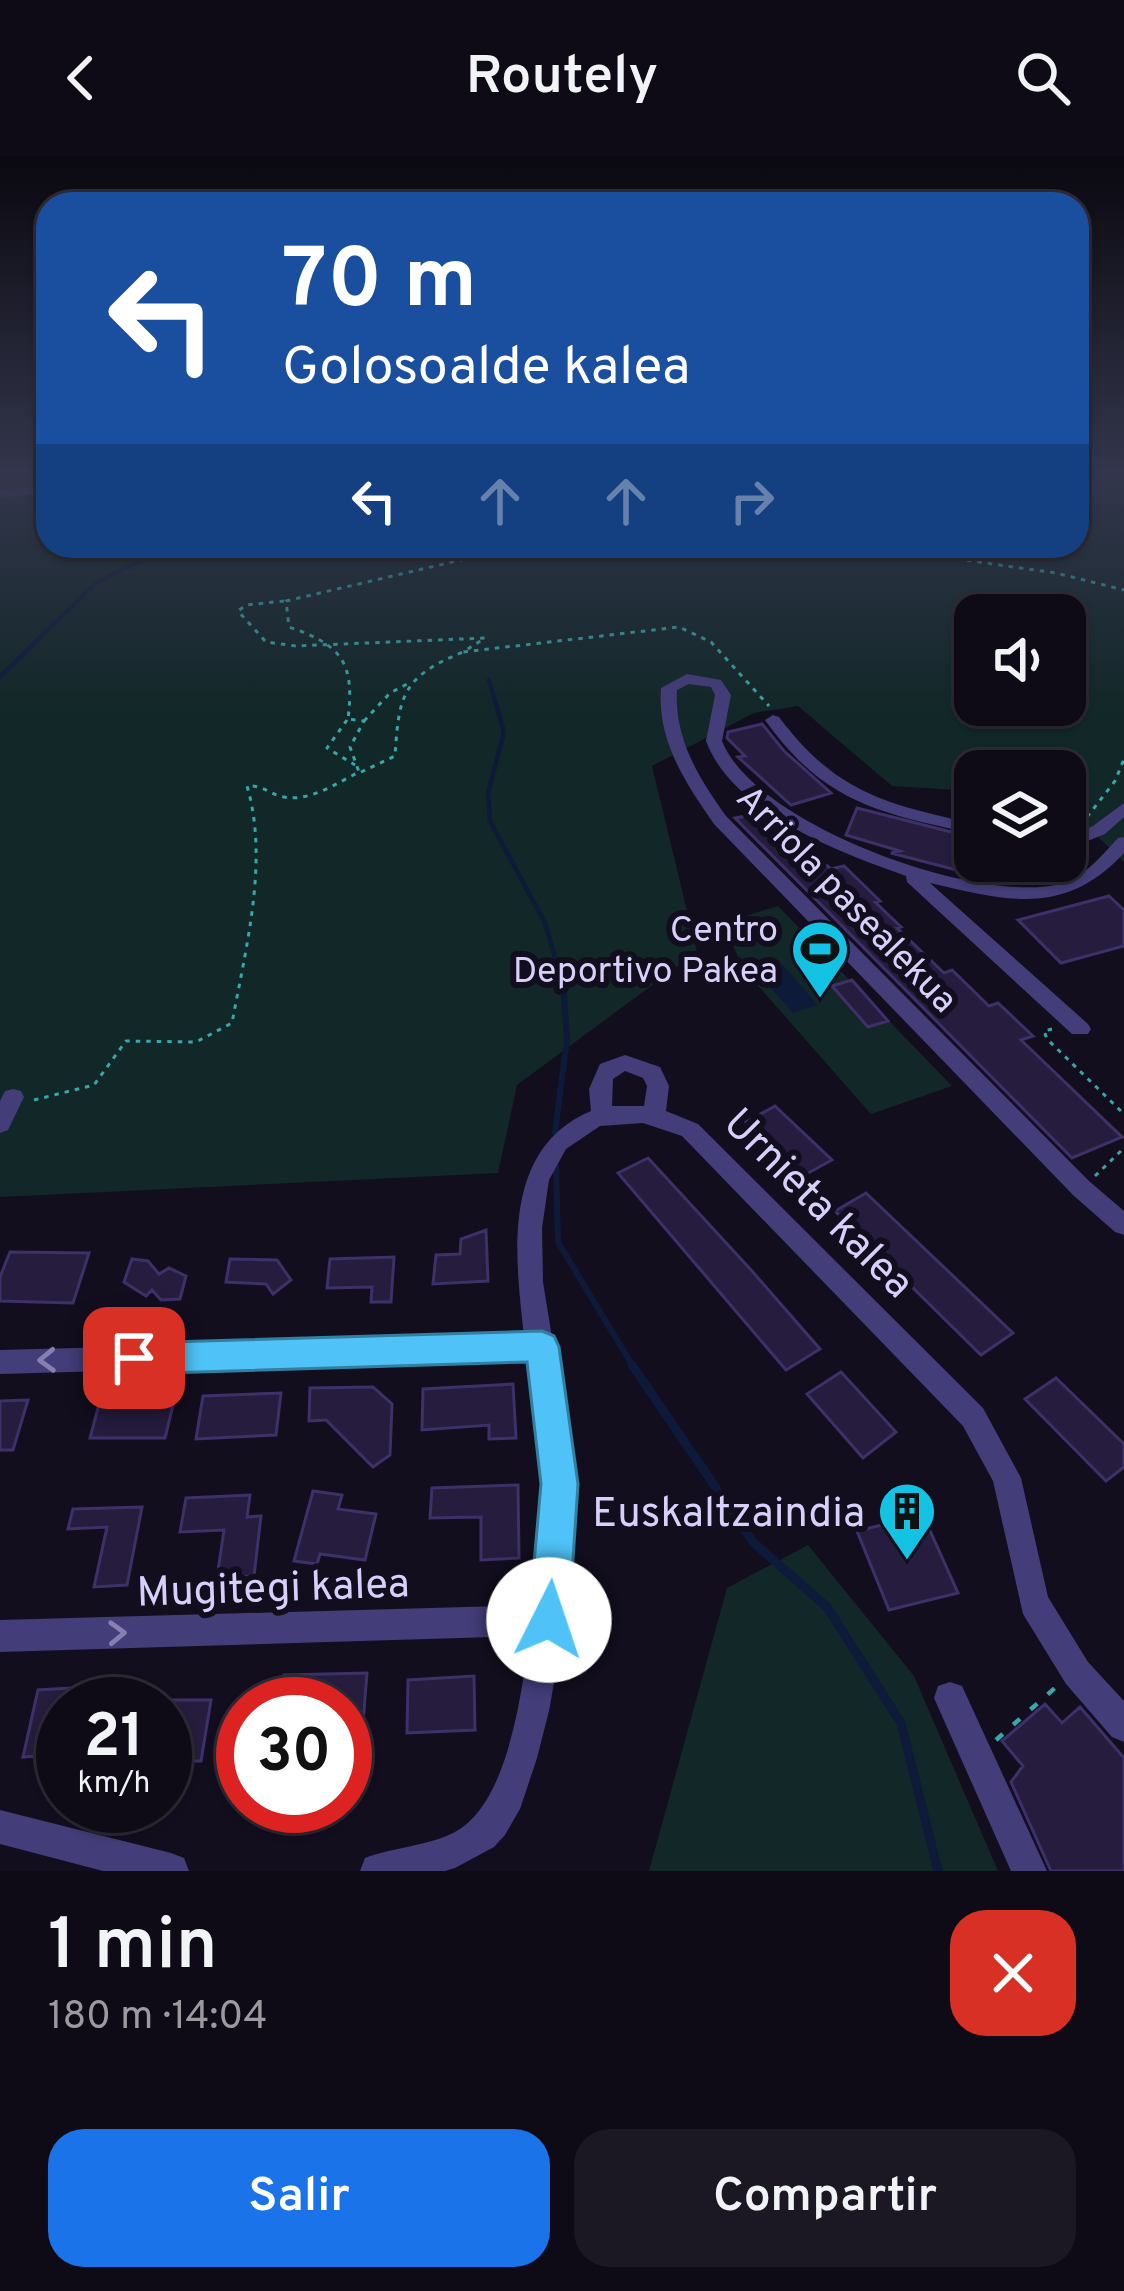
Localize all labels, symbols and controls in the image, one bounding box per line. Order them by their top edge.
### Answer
text: Routely [466,44,658,113]
icon: back [48,45,114,111]
icon: search [1010,45,1076,111]
text: 70 m [282,231,477,337]
icon: left [84,240,240,396]
text: Golosoalde kalea [282,335,690,404]
icon: left [341,468,407,534]
icon: ahead [467,468,533,534]
icon: ahead [593,468,659,534]
icon: right [719,468,785,534]
map controls [954,594,1086,882]
button: sound [954,594,1086,726]
button: layers [954,750,1086,882]
street label: Arriola pasealekua [725,777,966,1024]
place label: Centro Deportivo Pakea [513,909,778,996]
sports icon: Centro Deportivo Pakea [789,918,851,1000]
street label: Urnieta kalea [710,1099,923,1312]
pin [83,1307,185,1409]
icon: arrive [101,1325,167,1391]
one-way arrow [37,1347,56,1373]
building icon: Euskaltzaindia [876,1480,938,1562]
place label: Euskaltzaindia [592,1489,865,1542]
position arrow [486,1557,612,1683]
street label: Mugitegi kalea [136,1559,411,1622]
one-way arrow [108,1620,127,1646]
speed limit sign: 30 [216,1677,372,1833]
text: 21 [84,1702,144,1778]
text: km/h [78,1766,150,1803]
text: 1 min [48,1903,218,1995]
button: close [950,1910,1076,2036]
text: 180 m · 14:04 [48,1994,268,2043]
button: Salir [48,2129,550,2267]
button: Compartir [574,2129,1076,2267]

